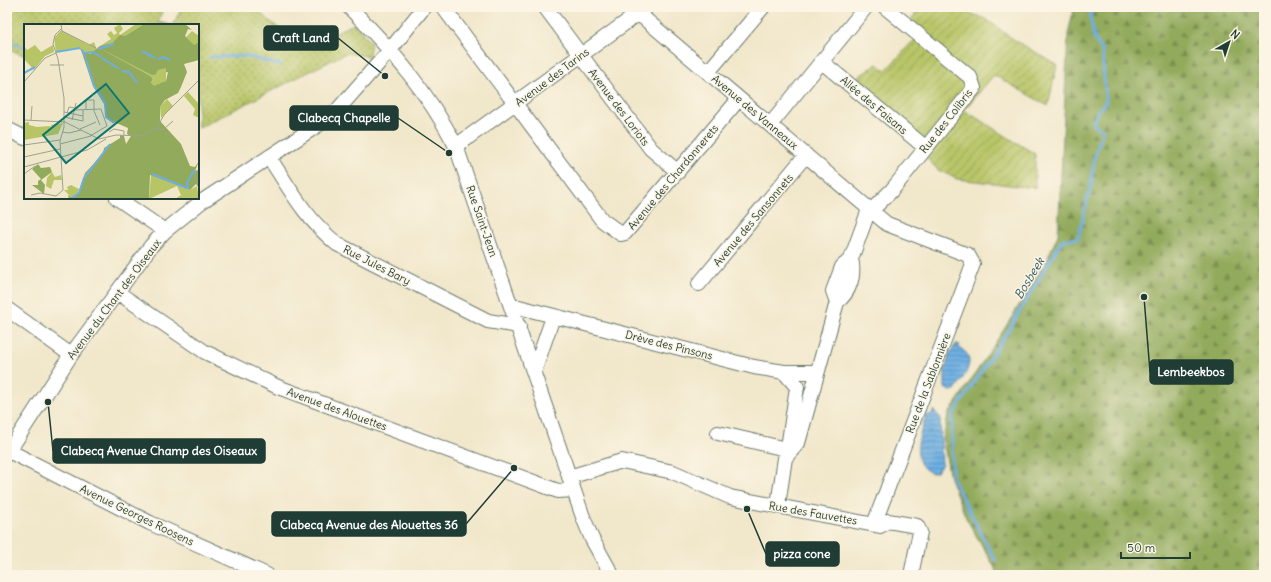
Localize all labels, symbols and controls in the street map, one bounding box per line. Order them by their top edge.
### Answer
north arrow [1209,22,1249,62]
inset map [24,24,199,199]
callout: Craft Land [264,26,338,50]
text: N [1228,26,1243,42]
text: Craft Land [272,30,330,45]
street label: Avenue des Tarins [512,45,592,109]
street label: Avenue des Loriots [585,66,653,148]
street label: Avenue des Vanneaux [709,72,802,153]
street label: Allée des Faisans [838,73,910,137]
street label: Rue des Colibris [916,86,976,156]
callout: Clabecq Chapelle [290,106,398,130]
text: Clabecq Chapelle [298,110,391,126]
street label: Avenue des Chardonnerets [625,121,721,233]
street label: Avenue des Sansonnets [710,171,796,269]
street label: Rue Saint-Jean [463,183,501,259]
street label: Avenue du Chant des Oiseaux [64,235,164,362]
street label: Rue Jules Bary [341,242,413,288]
water label: Bosbeek [1011,254,1048,301]
street label: Drève des Pinsons [624,327,714,363]
street label: Rue de la Sablonnière [902,331,954,435]
callout: Lembeekbos [1150,360,1233,384]
text: Lembeekbos [1157,364,1225,379]
street label: Avenue des Alouettes [285,384,389,434]
callout: Clabecq Avenue Champ des Oiseaux [53,439,265,463]
text: Clabecq Avenue Champ des Oiseaux [61,443,257,459]
street label: Avenue Georges Roosens [78,481,196,549]
street label: Rue des Fauvettes [768,498,858,528]
callout: Clabecq Avenue des Alouettes 36 [272,512,466,536]
text: Clabecq Avenue des Alouettes 36 [280,517,458,533]
scale bar [1121,534,1190,560]
text: 50 m [1127,540,1156,555]
callout: pizza cone [766,542,839,566]
text: pizza cone [774,546,831,562]

